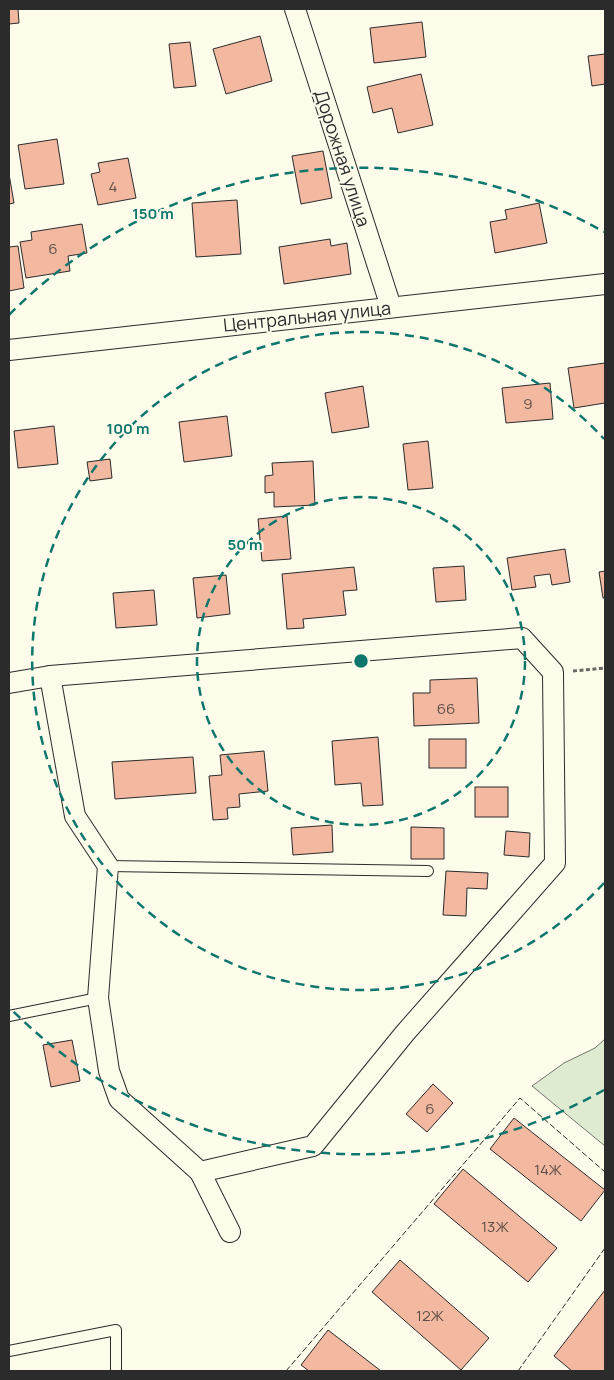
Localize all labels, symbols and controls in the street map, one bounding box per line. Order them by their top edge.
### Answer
street label: Дорожная улица [310,86,376,230]
house number: 4 [109,176,118,197]
text: 150 m [132,203,174,224]
house number: 6 [48,238,58,259]
street label: Центральная улица [222,295,392,337]
house number: 9 [523,393,533,414]
text: 100 m [107,418,149,439]
text: 50 m [227,534,263,555]
centre of rings [352,652,370,670]
house number: 66 [437,698,455,719]
house number: 6 [425,1098,435,1119]
house number: 14Ж [534,1159,563,1180]
house number: 13Ж [481,1216,509,1237]
house number: 12Ж [416,1305,445,1326]

